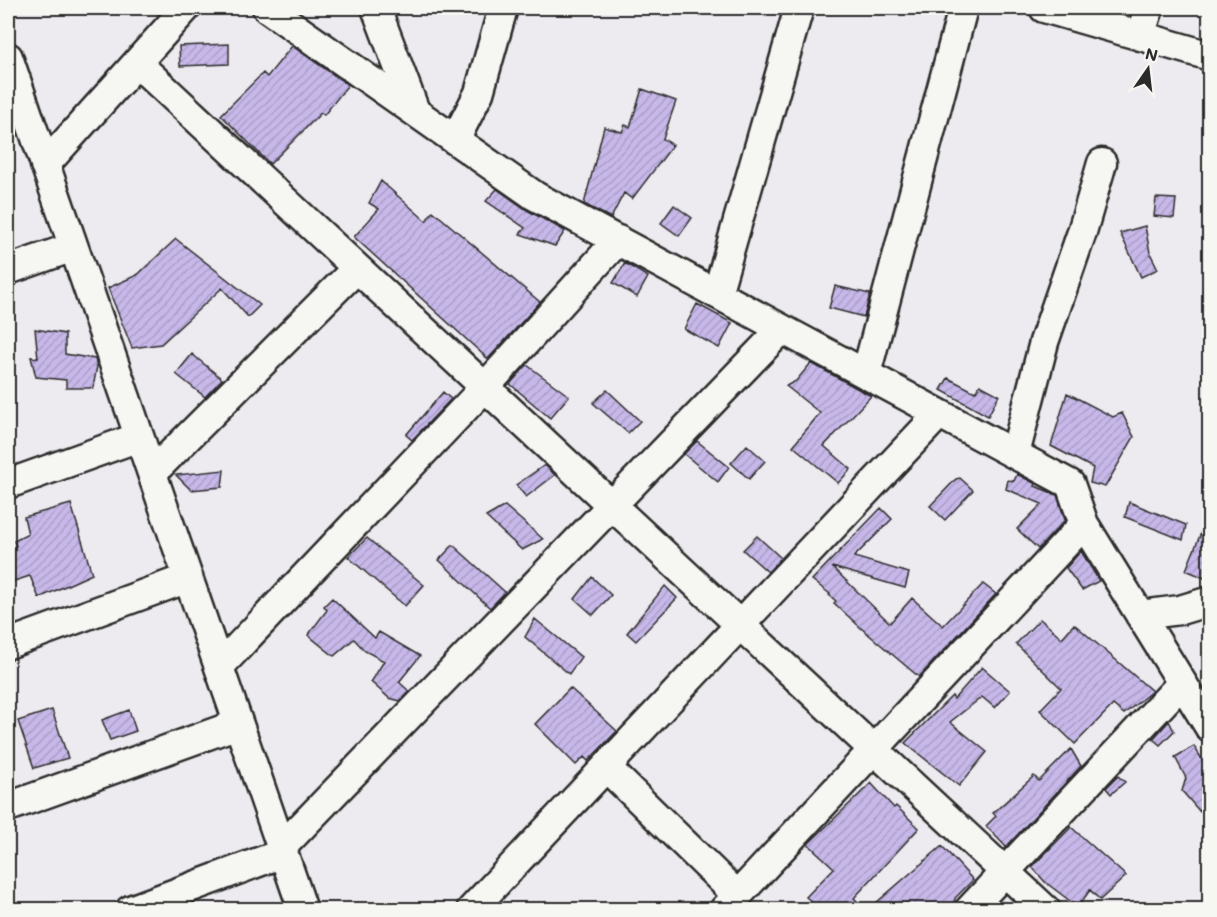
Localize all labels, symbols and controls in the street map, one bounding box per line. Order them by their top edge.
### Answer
north arrow [1118,39,1178,99]
text: N [1143,42,1160,66]

